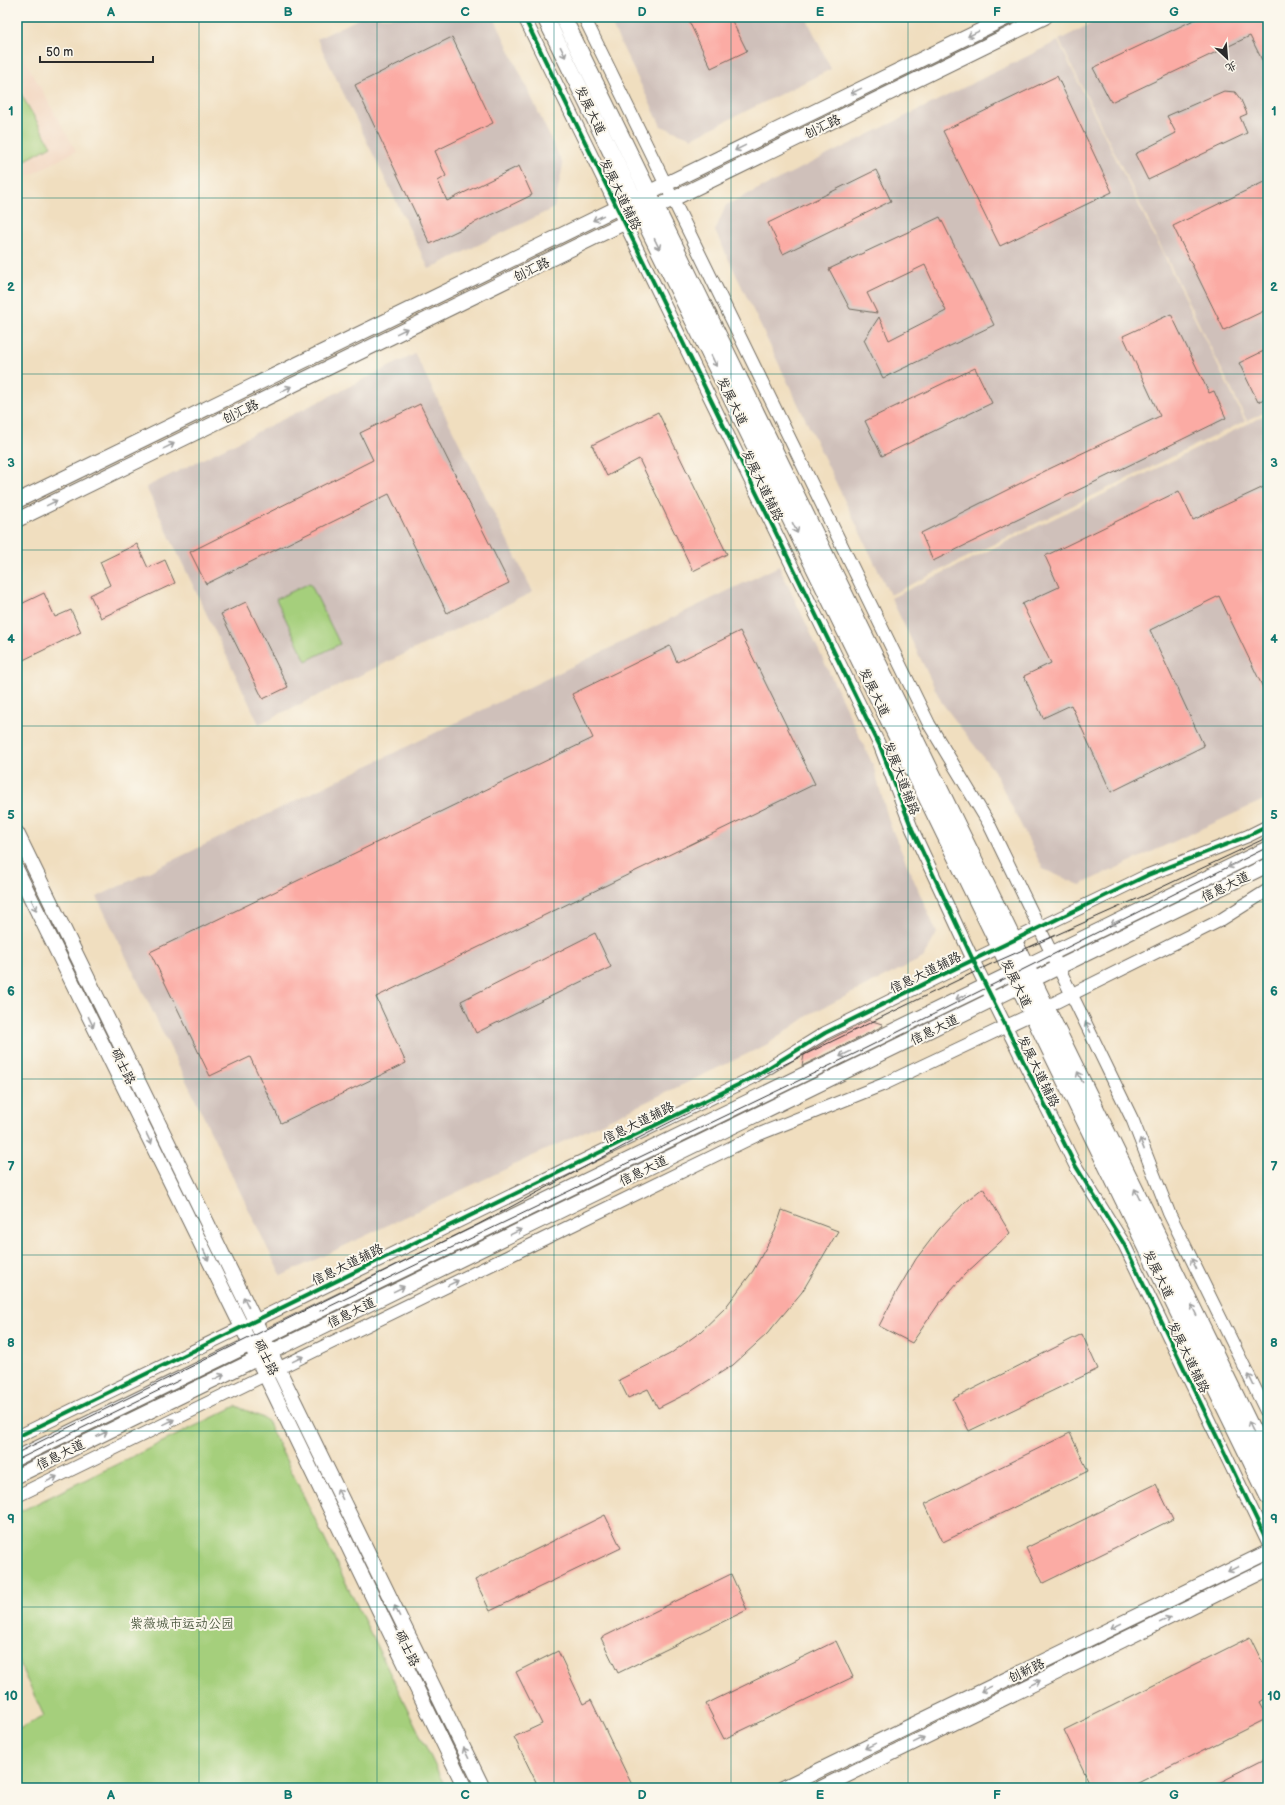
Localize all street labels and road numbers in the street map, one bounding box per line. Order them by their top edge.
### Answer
street label: 发展大道 [572,84,609,137]
street label: 创汇路 [801,111,843,143]
street label: 发展大道辅路 [596,156,644,233]
street label: 创汇路 [510,254,552,286]
street label: 发展大道 [714,375,751,428]
street label: 创汇路 [219,396,261,428]
street label: 发展大道辅路 [738,447,786,524]
street label: 发展大道 [856,666,893,719]
street label: 发展大道辅路 [880,739,923,818]
street label: 信息大道 [1199,868,1252,905]
street label: 信息大道辅路 [887,949,964,997]
street label: 发展大道 [998,957,1035,1010]
street label: 信息大道 [908,1011,961,1048]
street label: 发展大道辅路 [1014,1033,1062,1110]
street label: 硕士路 [107,1045,139,1087]
street label: 信息大道辅路 [600,1099,677,1147]
street label: 信息大道 [617,1152,670,1189]
street label: 信息大道辅路 [309,1241,386,1289]
street label: 发展大道 [1140,1248,1177,1301]
street label: 信息大道 [325,1294,378,1331]
street label: 发展大道辅路 [1164,1319,1212,1396]
street label: 硕士路 [250,1336,282,1378]
street label: 信息大道 [34,1436,87,1473]
street label: 硕士路 [391,1627,423,1669]
street label: 创新路 [1005,1655,1047,1687]

